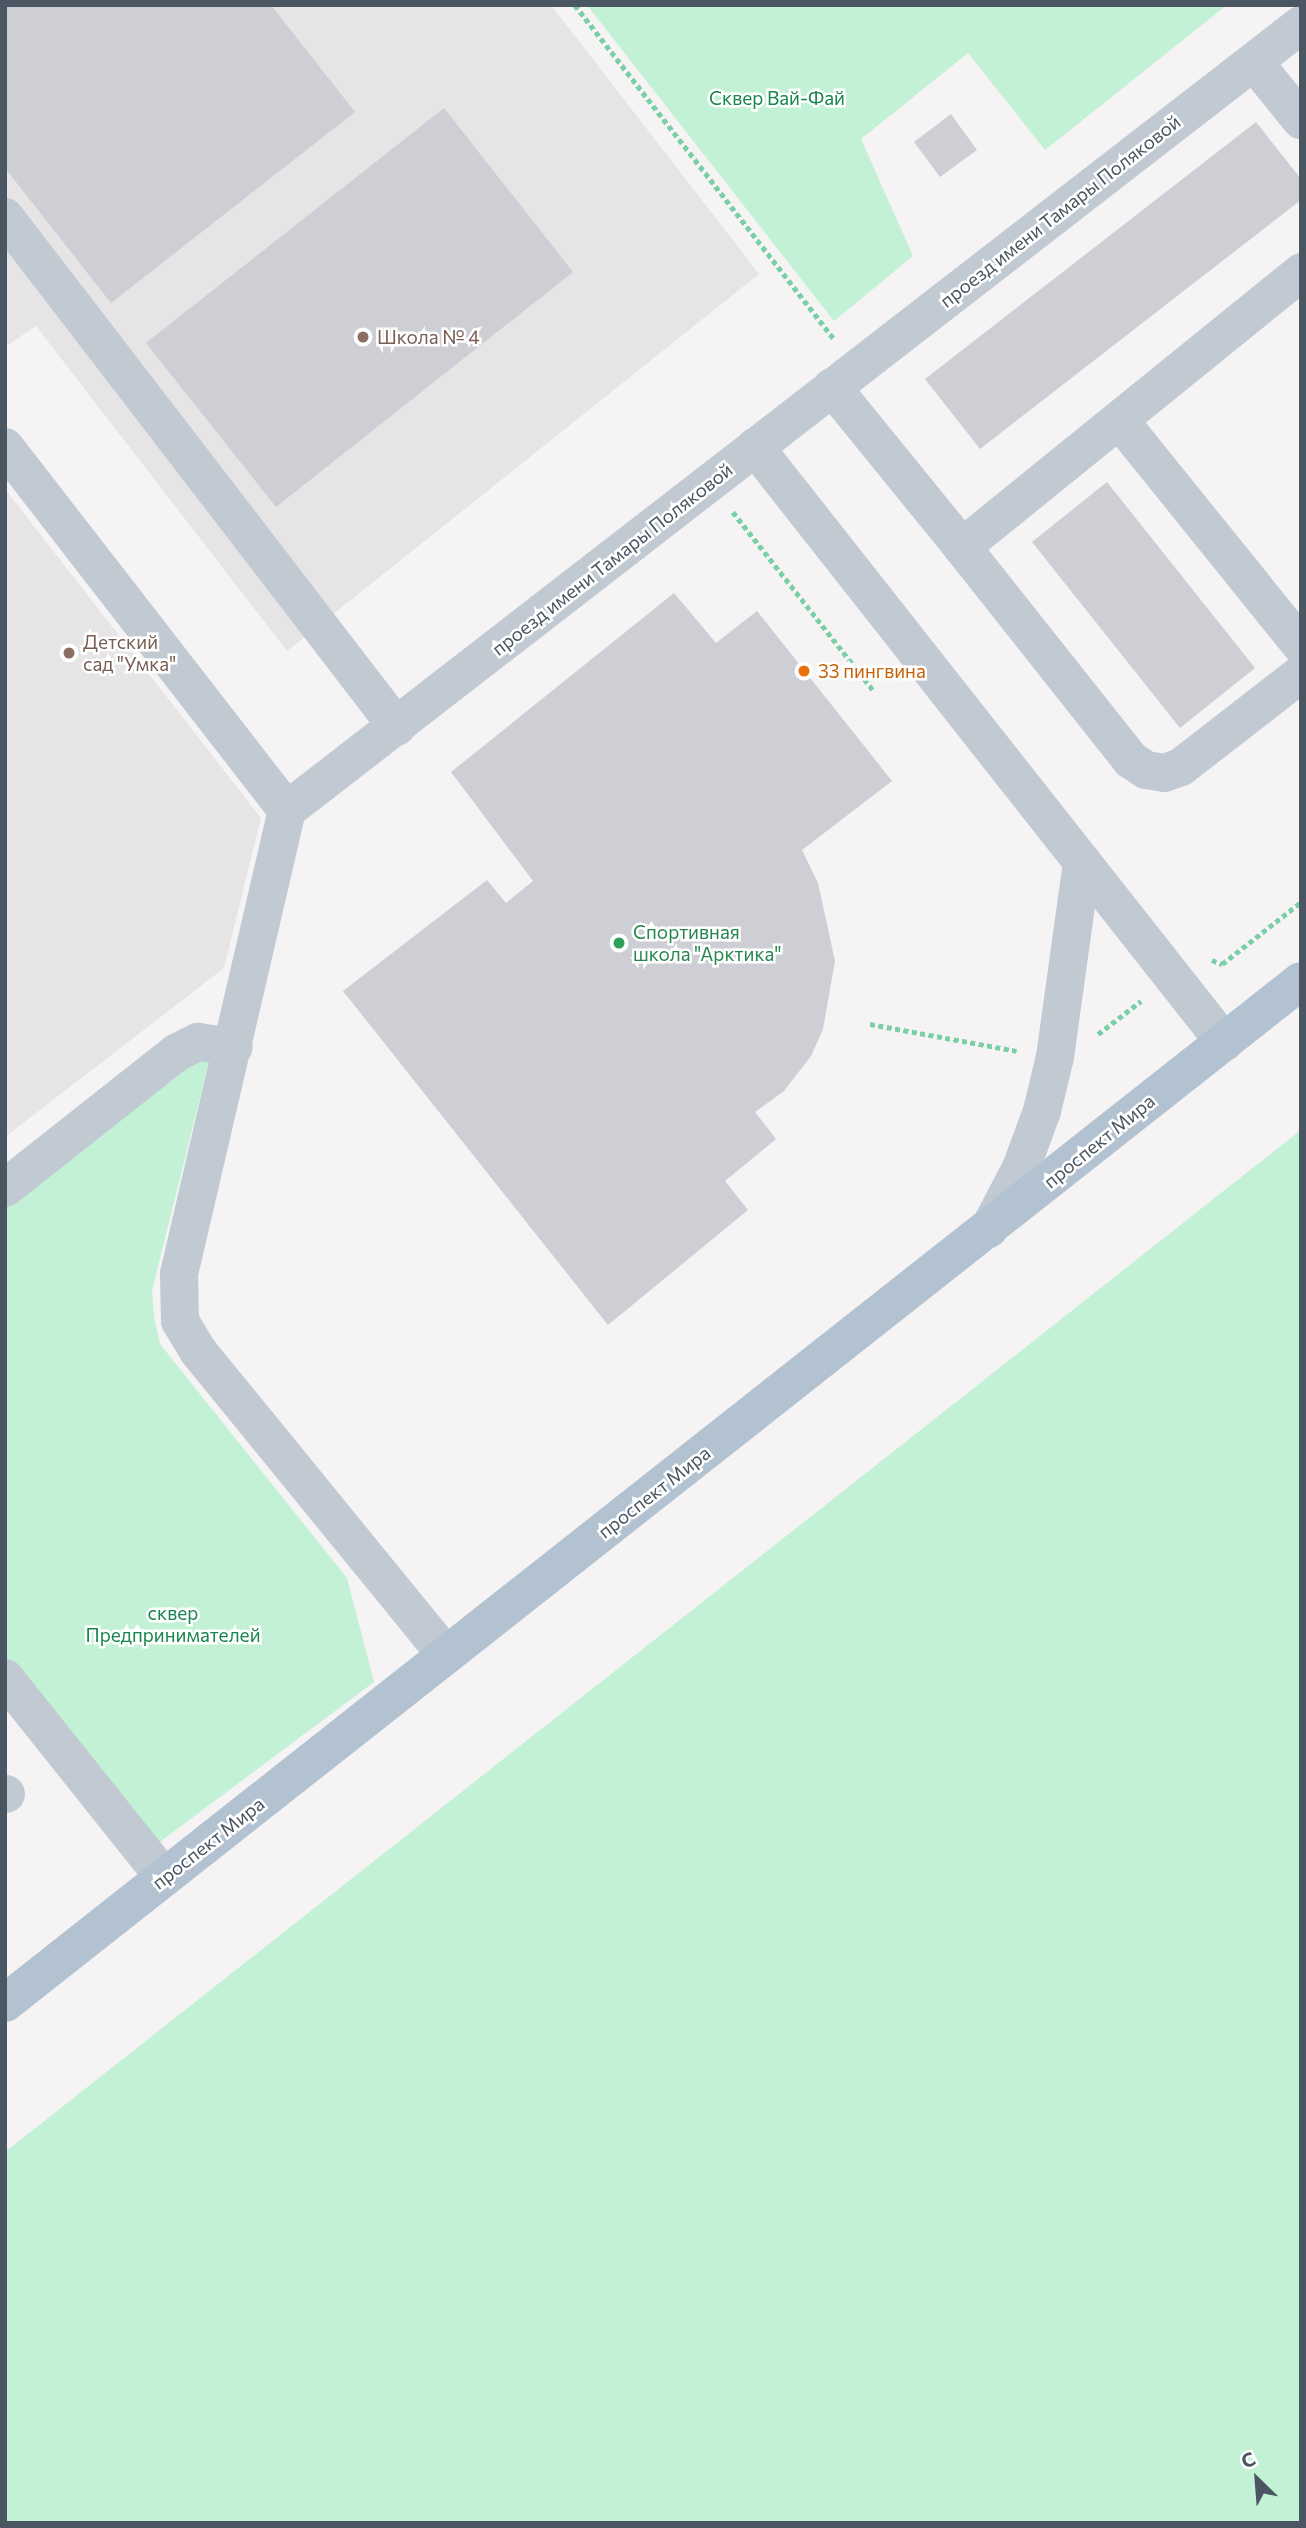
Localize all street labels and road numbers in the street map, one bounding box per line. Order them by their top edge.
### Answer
street label: проезд имени Тамары Поляковой [935,110,1185,312]
street label: проезд имени Тамары Поляковой [487,458,737,660]
street label: проспект Мира [1039,1089,1159,1193]
street label: проспект Мира [593,1441,715,1543]
street label: проспект Мира [147,1792,269,1894]

